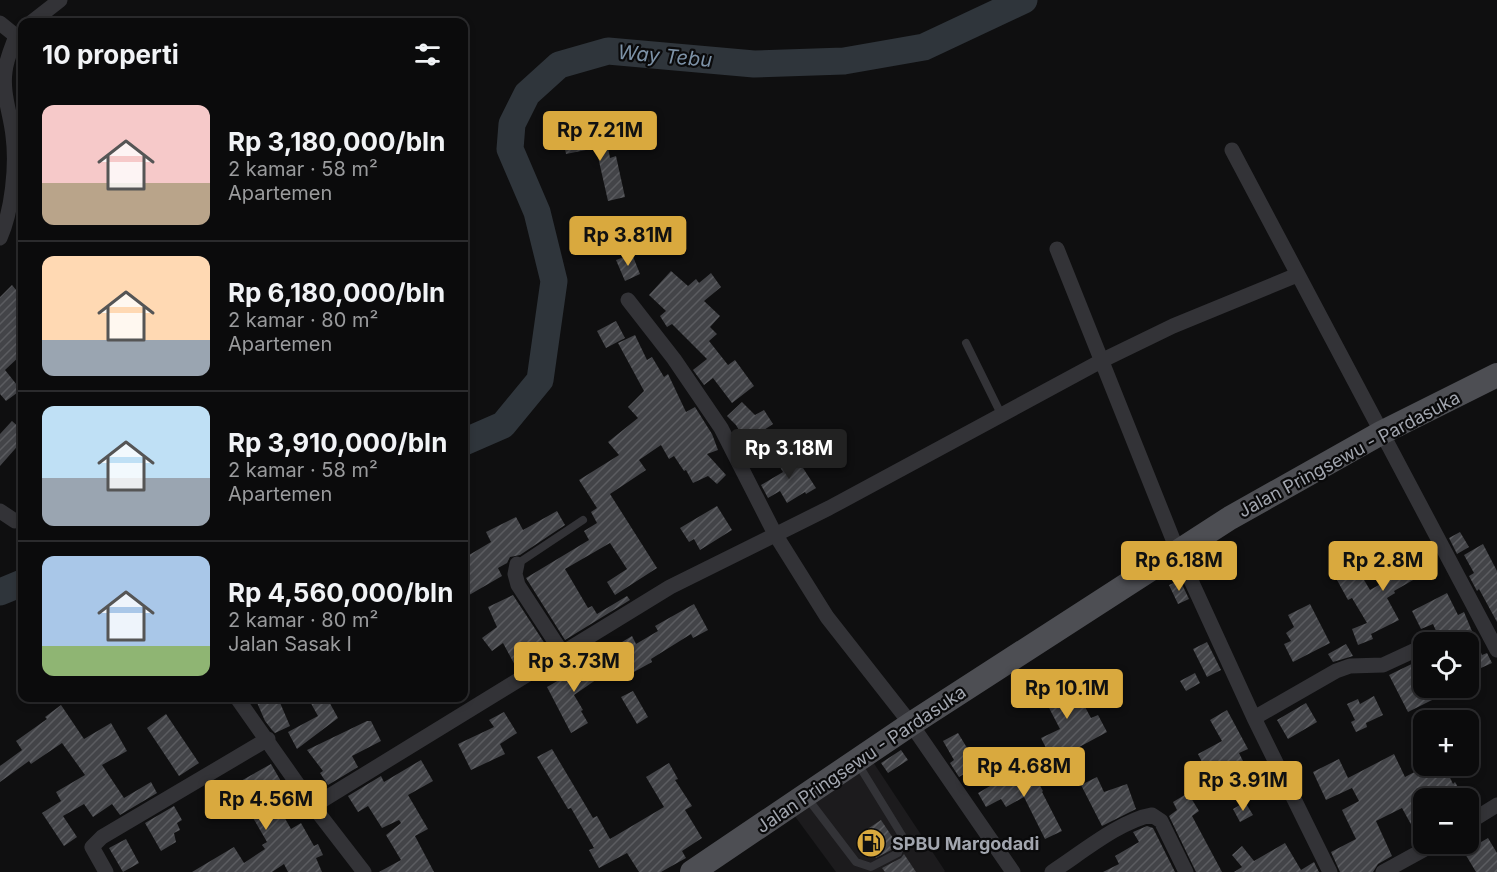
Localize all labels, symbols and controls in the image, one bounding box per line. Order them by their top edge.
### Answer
icon: filters [411,38,444,71]
text: 10 properti [42,39,179,70]
water label: Way Tebu [617,40,713,72]
pin: Rp 7.21M [538,111,662,162]
text: Rp 7.21M [557,118,643,142]
text: Rp 3,180,000/bln [228,126,445,157]
icon: home [90,129,162,201]
text: 2 kamar · 58 m² [228,157,378,181]
text: Apartemen [228,181,332,205]
pin: Rp 3.81M [566,216,690,267]
text: Rp 3.81M [583,223,673,247]
text: Rp 6,180,000/bln [228,277,445,308]
icon: home [90,280,162,352]
text: 2 kamar · 80 m² [228,308,378,332]
text: Apartemen [228,332,332,356]
street label: Jalan Pringsewu - Pardasuka [1235,387,1463,521]
text: Rp 3,910,000/bln [228,427,447,458]
pin: Rp 3.18M [727,429,851,480]
icon: home [90,430,162,502]
text: Rp 3.18M [745,436,833,460]
text: 2 kamar · 58 m² [228,458,378,482]
text: Apartemen [228,482,332,506]
pin: Rp 6.18M [1117,541,1241,592]
pin: Rp 2.8M [1328,541,1438,592]
text: Rp 6.18M [1135,548,1223,572]
text: Rp 2.8M [1343,548,1423,572]
text: Rp 4,560,000/bln [228,577,453,608]
icon: home [90,580,162,652]
text: 2 kamar · 80 m² [228,608,378,632]
text: Jalan Sasak I [228,632,352,656]
map controls [1413,632,1479,854]
button: locate [1413,632,1479,698]
pin: Rp 3.73M [512,642,636,693]
text: Rp 3.73M [528,649,620,673]
pin: Rp 10.1M [1005,669,1129,720]
text: Rp 10.1M [1025,676,1109,700]
street label: Jalan Pringsewu - Pardasuka [752,681,970,837]
button: + [1413,710,1479,776]
pin: Rp 4.68M [962,747,1086,798]
text: Rp 4.68M [977,754,1071,778]
pin: Rp 3.91M [1181,761,1305,812]
text: Rp 3.91M [1198,768,1288,792]
pin: Rp 4.56M [204,780,328,831]
text: Rp 4.56M [219,787,313,811]
button: − [1413,788,1479,854]
fuel station icon: SPBU Margodadi [855,827,887,859]
place label: SPBU Margodadi [892,833,1039,854]

